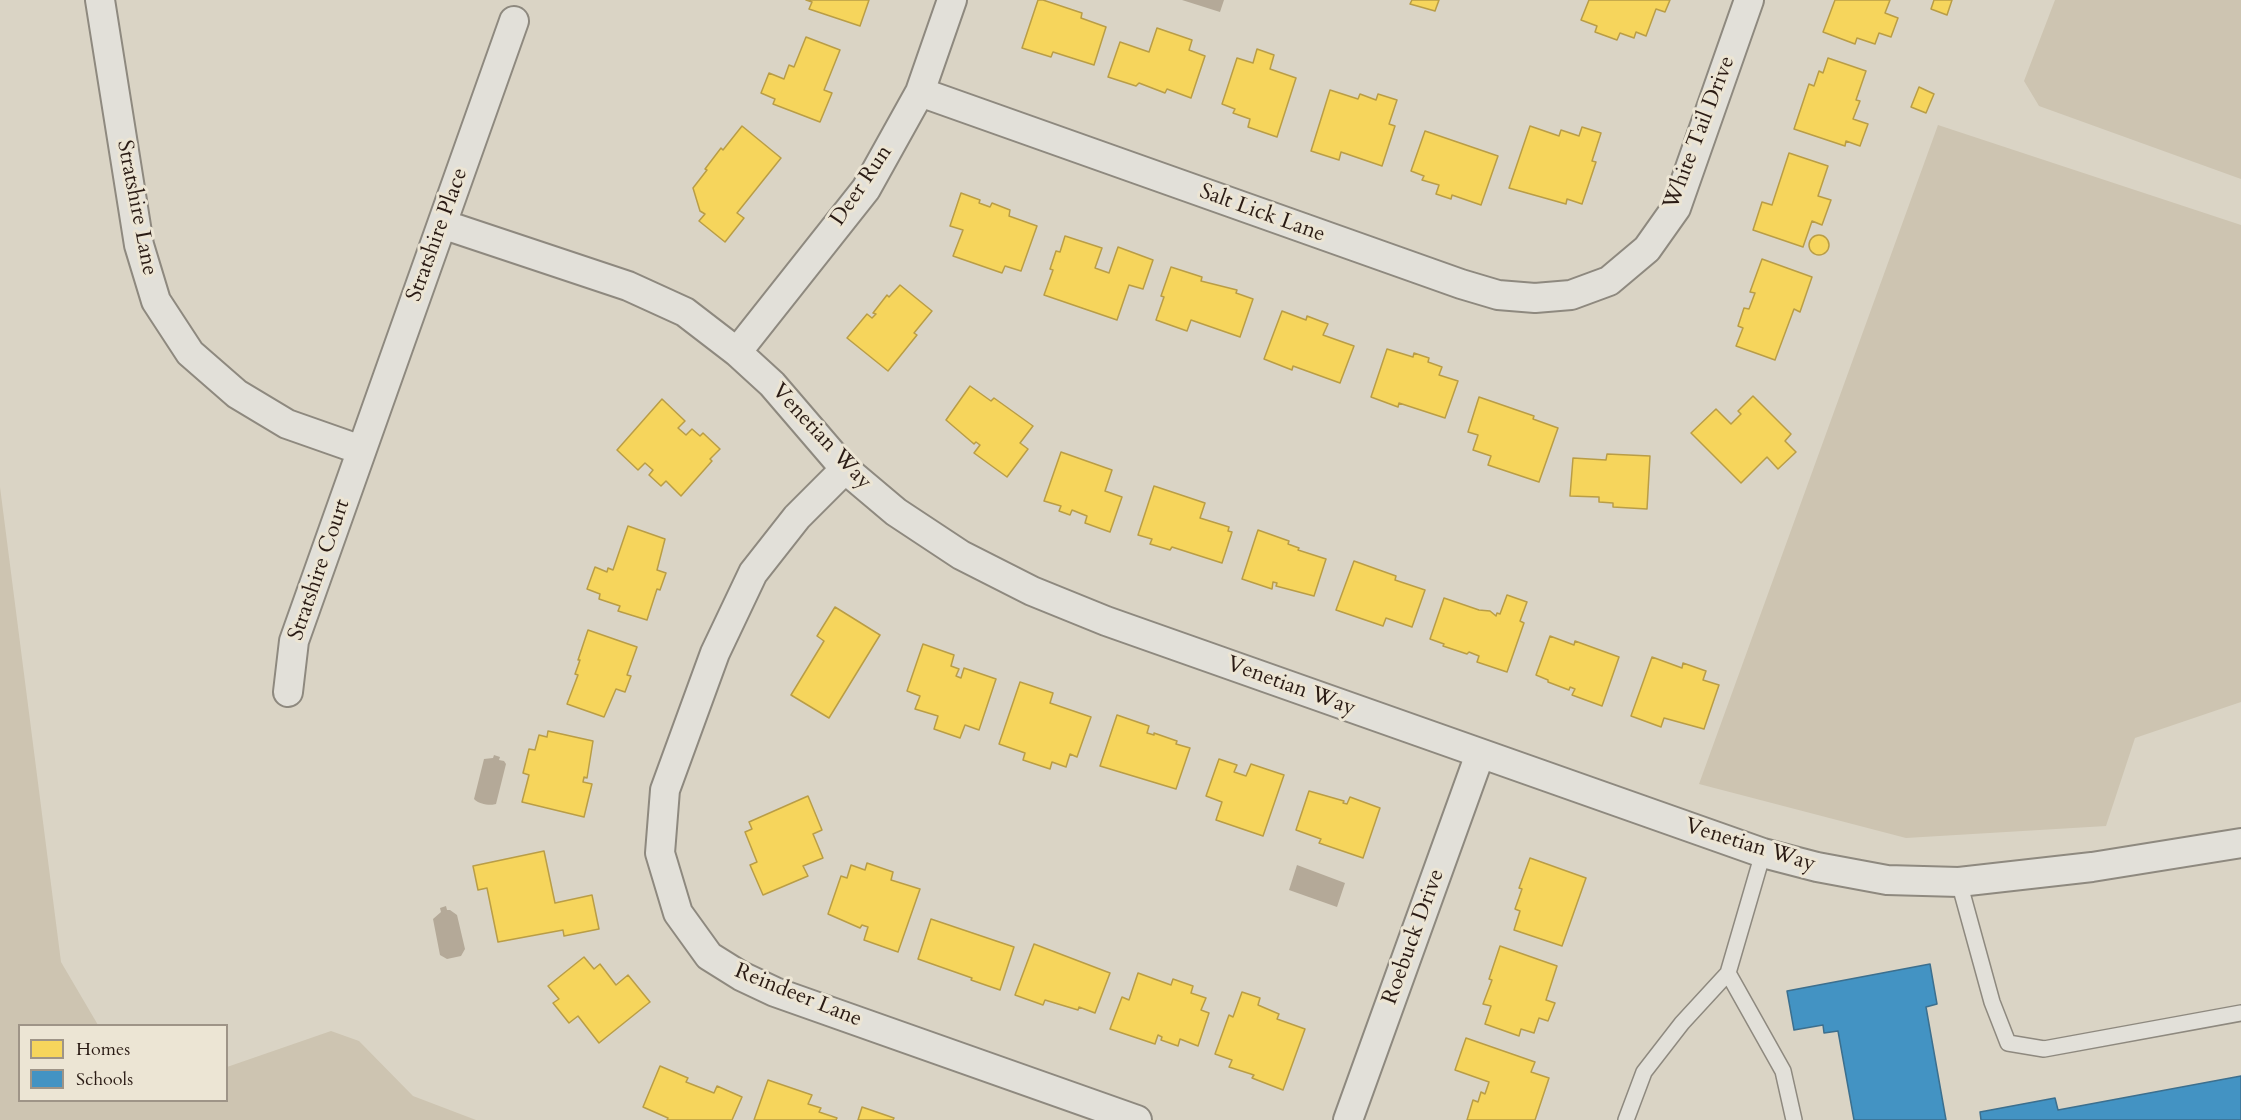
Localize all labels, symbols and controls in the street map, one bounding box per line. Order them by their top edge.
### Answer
street label: White Tail Drive [1659,53,1741,213]
street label: Stratshire Lane [110,138,162,278]
street label: Deer Run [825,141,899,231]
street label: Stratshire Place [402,165,474,305]
street label: Salt Lick Lane [1196,179,1328,249]
street label: Venetian Way [765,379,877,495]
street label: Stratshire Court [283,496,357,644]
street label: Venetian Way [1223,651,1359,723]
street label: Venetian Way [1682,814,1818,878]
street label: Roebuck Drive [1377,866,1451,1008]
street label: Reindeer Lane [731,959,865,1033]
legend [18,1024,228,1102]
text: Homes [76,1037,130,1062]
text: Schools [76,1067,133,1092]

